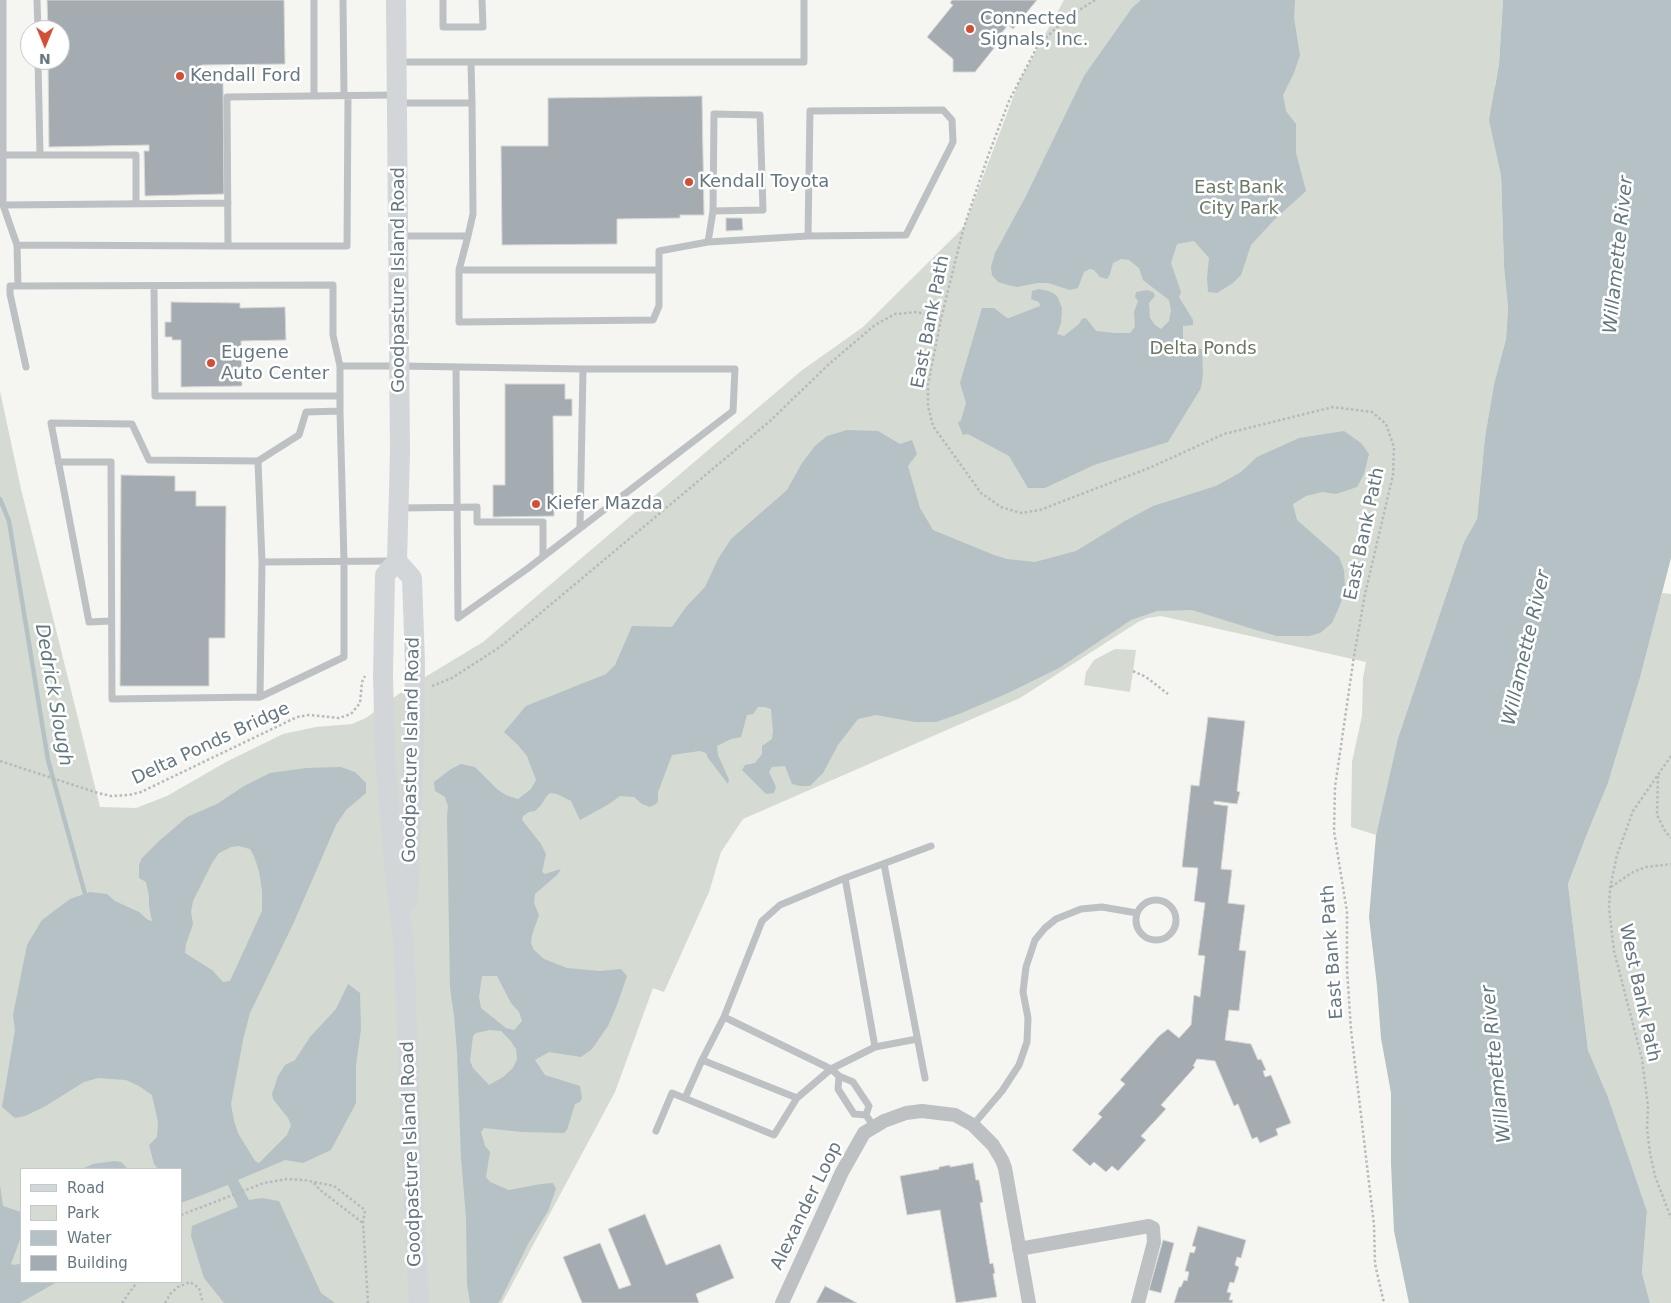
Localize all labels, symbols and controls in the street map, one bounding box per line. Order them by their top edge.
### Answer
place label: Connected Signals, Inc. [980,8,1088,50]
north arrow [20,20,70,70]
marker: Connected Signals, Inc. [964,23,976,35]
text: N [39,51,51,67]
place label: Kendall Ford [190,65,301,87]
marker: Kendall Ford [174,70,186,82]
street label: Goodpasture Island Road [388,167,410,393]
place label: Kendall Toyota [699,171,829,193]
water label: Willamette River [1599,175,1639,335]
marker: Kendall Toyota [683,176,695,188]
park label: East Bank City Park [1194,177,1284,220]
street label: East Bank Path [908,254,954,390]
park label: Delta Ponds [1149,338,1257,360]
place label: Eugene Auto Center [221,342,329,384]
marker: Eugene Auto Center [205,357,217,369]
street label: East Bank Path [1340,466,1390,602]
place label: Kiefer Mazda [546,493,663,515]
marker: Kiefer Mazda [530,498,542,510]
water label: Willamette River [1498,568,1556,728]
water label: Dedrick Slough [29,622,77,768]
street label: Goodpasture Island Road [399,637,425,863]
street label: Delta Ponds Bridge [129,698,293,790]
street label: East Bank Path [1318,884,1348,1020]
street label: West Bank Path [1614,922,1664,1064]
water label: Willamette River [1477,984,1517,1144]
street label: Goodpasture Island Road [397,1041,427,1267]
street label: Alexander Loop [767,1138,847,1274]
legend [20,1168,182,1283]
text: Road [67,1179,105,1197]
text: Park [67,1204,99,1222]
text: Water [67,1229,111,1247]
text: Building [67,1254,128,1272]

